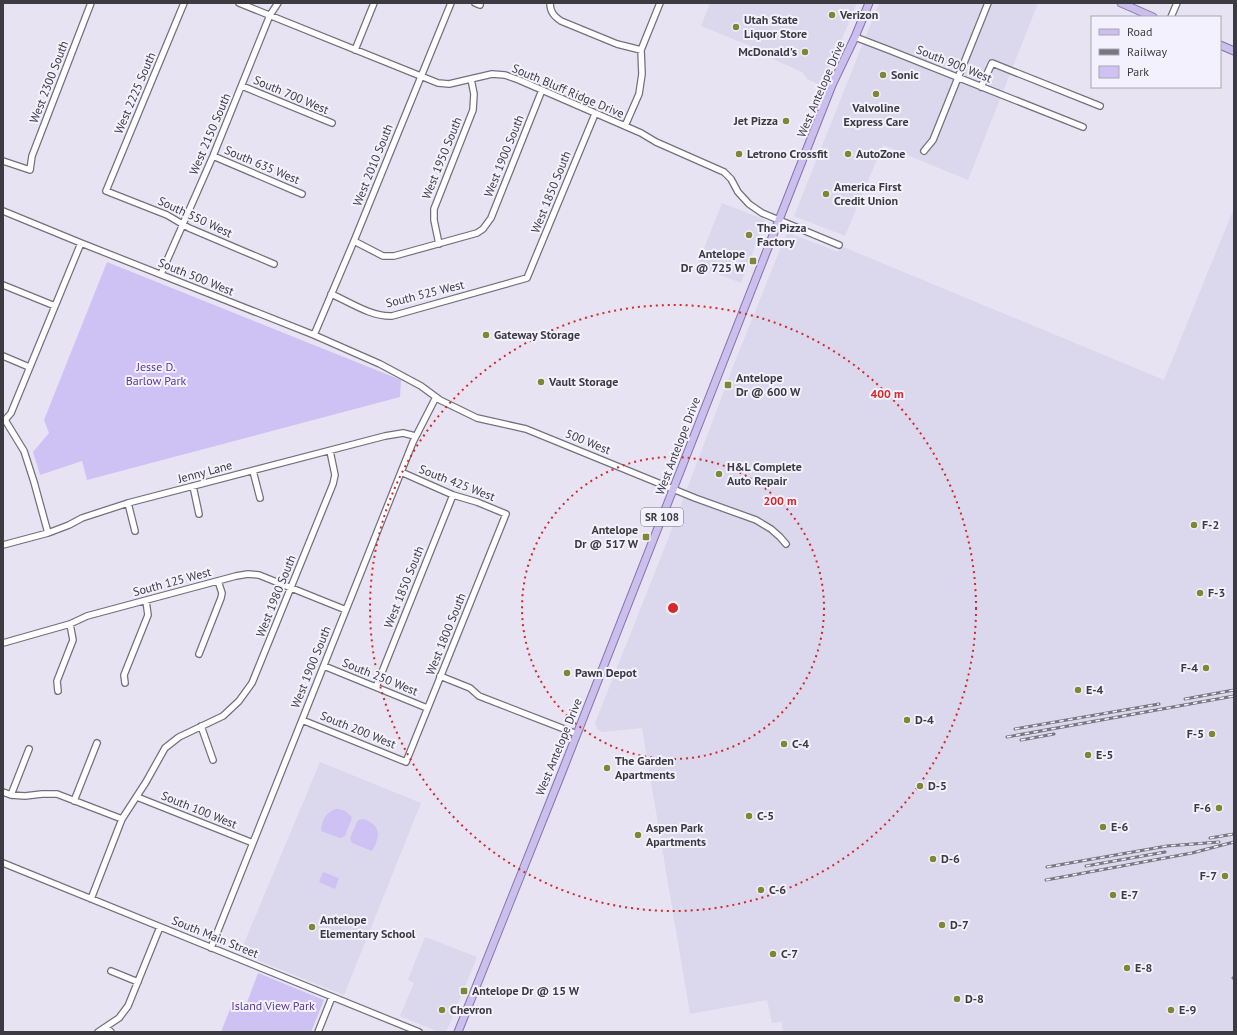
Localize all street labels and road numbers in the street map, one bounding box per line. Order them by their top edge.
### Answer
street label: West 2300 South [26,38,71,125]
street label: West Antelope Drive [793,38,848,139]
street label: South 900 West [914,42,994,86]
street label: West 2225 South [111,50,158,136]
street label: South Bluff Ridge Drive [510,60,627,121]
street label: South 700 West [251,72,331,117]
street label: West 2150 South [186,91,233,177]
street label: West 1900 South [480,113,527,199]
street label: West 1950 South [418,115,465,201]
street label: West 2010 South [349,122,396,208]
street label: South 635 West [222,142,302,187]
street label: West 1850 South [527,149,574,235]
street label: South 550 West [156,193,235,240]
street label: South 500 West [156,255,236,299]
street label: South 525 West [384,277,466,311]
street label: West Antelope Drive [652,395,703,497]
street label: 500 West [563,426,613,457]
street label: Jenny Lane [175,457,234,486]
street label: South 425 West [417,461,497,504]
road number: SR 108 [641,508,683,526]
street label: West 1850 South [380,544,427,630]
street label: West 1980 South [252,553,299,639]
street label: South 125 West [131,564,213,599]
street label: West 1800 South [422,591,469,677]
street label: West 1900 South [287,624,334,710]
street label: South 250 West [340,655,420,699]
street label: West Antelope Drive [532,696,585,798]
street label: South 200 West [318,708,398,752]
street label: South 100 West [159,788,239,832]
street label: South Main Street [170,912,261,961]

